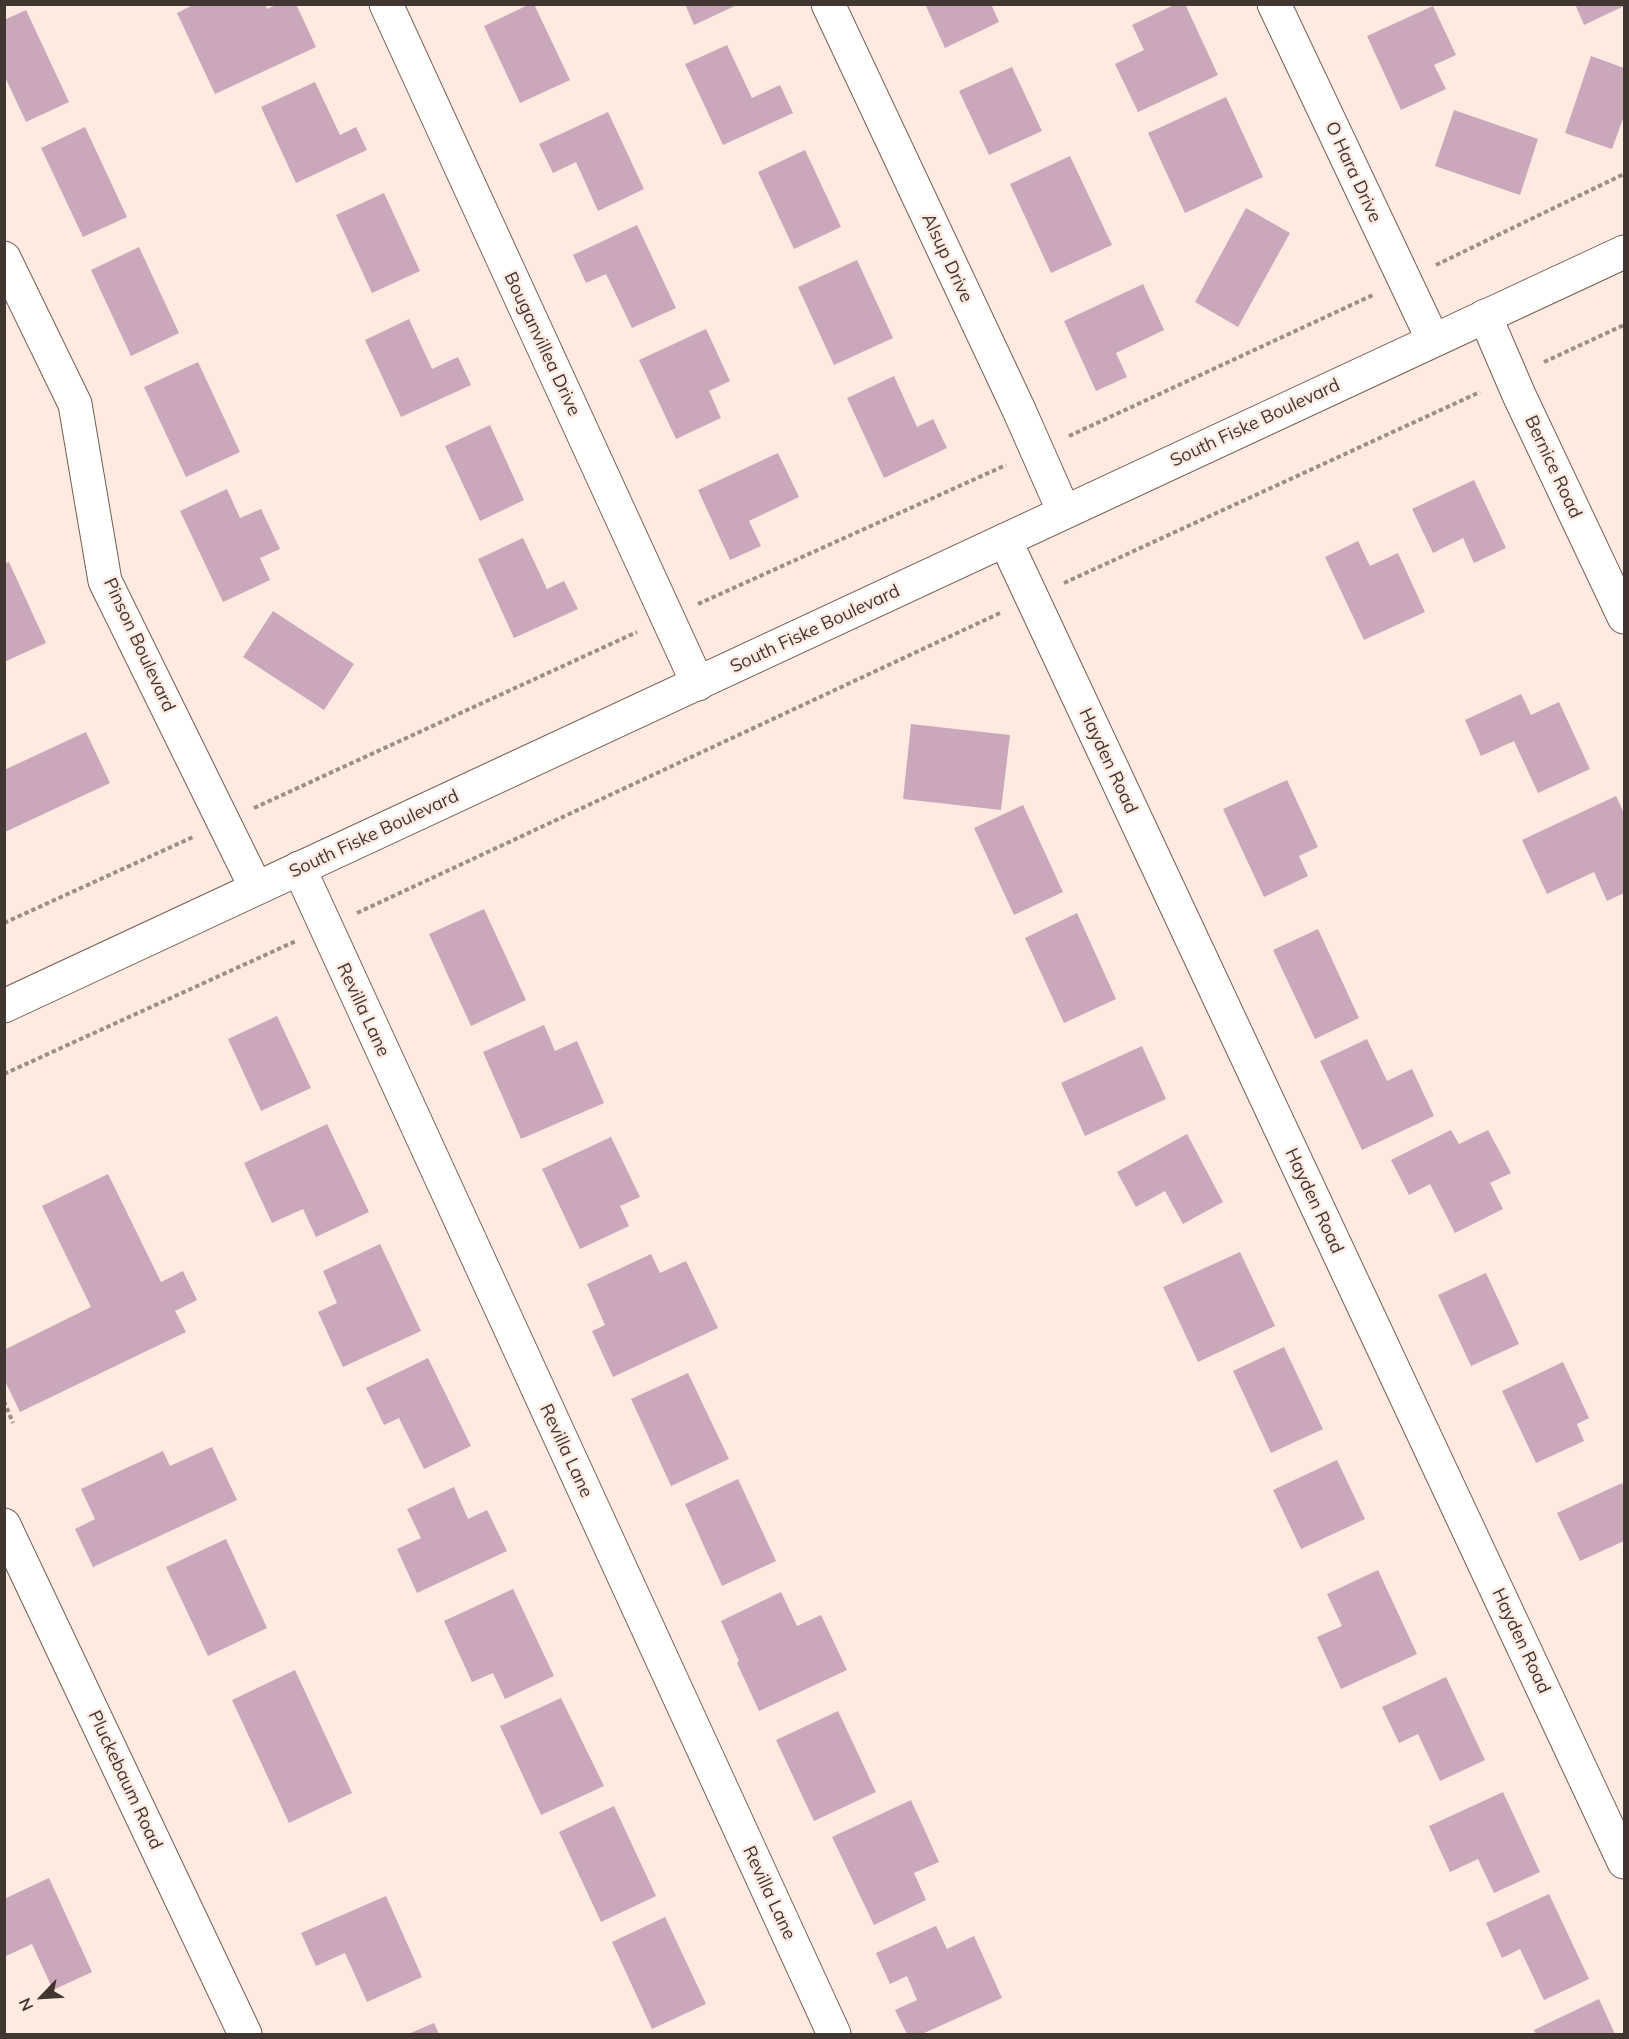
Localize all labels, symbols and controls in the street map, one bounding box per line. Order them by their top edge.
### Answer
street label: O Hara Drive [1320,118,1386,226]
street label: Alsup Drive [917,210,977,306]
street label: Bouganvillea Drive [499,269,585,419]
street label: South Fiske Boulevard [1167,374,1343,472]
street label: Bernice Road [1520,412,1586,522]
street label: Pinson Boulevard [99,575,179,715]
street label: South Fiske Boulevard [727,580,903,678]
street label: Hayden Road [1074,705,1142,817]
street label: South Fiske Boulevard [286,785,462,883]
street label: Revilla Lane [332,960,394,1060]
street label: Hayden Road [1280,1145,1348,1257]
street label: Revilla Lane [535,1401,597,1501]
street label: Hayden Road [1487,1585,1555,1697]
street label: Pluckebaum Road [83,1707,167,1853]
street label: Revilla Lane [738,1843,800,1943]
north arrow [12,1967,72,2027]
text: N [14,1995,37,2014]

